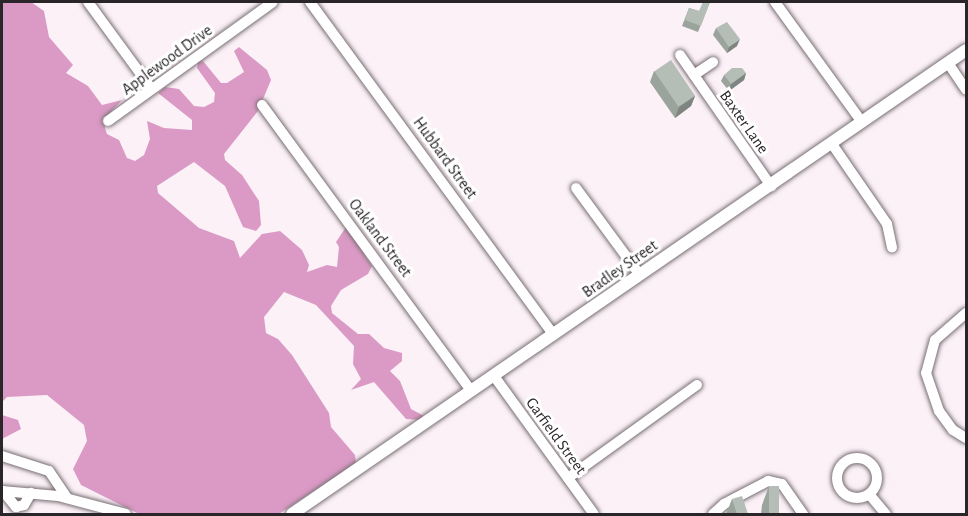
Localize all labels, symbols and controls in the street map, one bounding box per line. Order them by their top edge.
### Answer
street label: Applewood Drive [118,21,216,99]
street label: Baxter Lane [715,87,773,157]
street label: Hubbard Street [409,113,481,203]
street label: Oakland Street [344,195,416,281]
street label: Bradley Street [579,236,661,302]
street label: Garfield Street [522,394,590,478]

